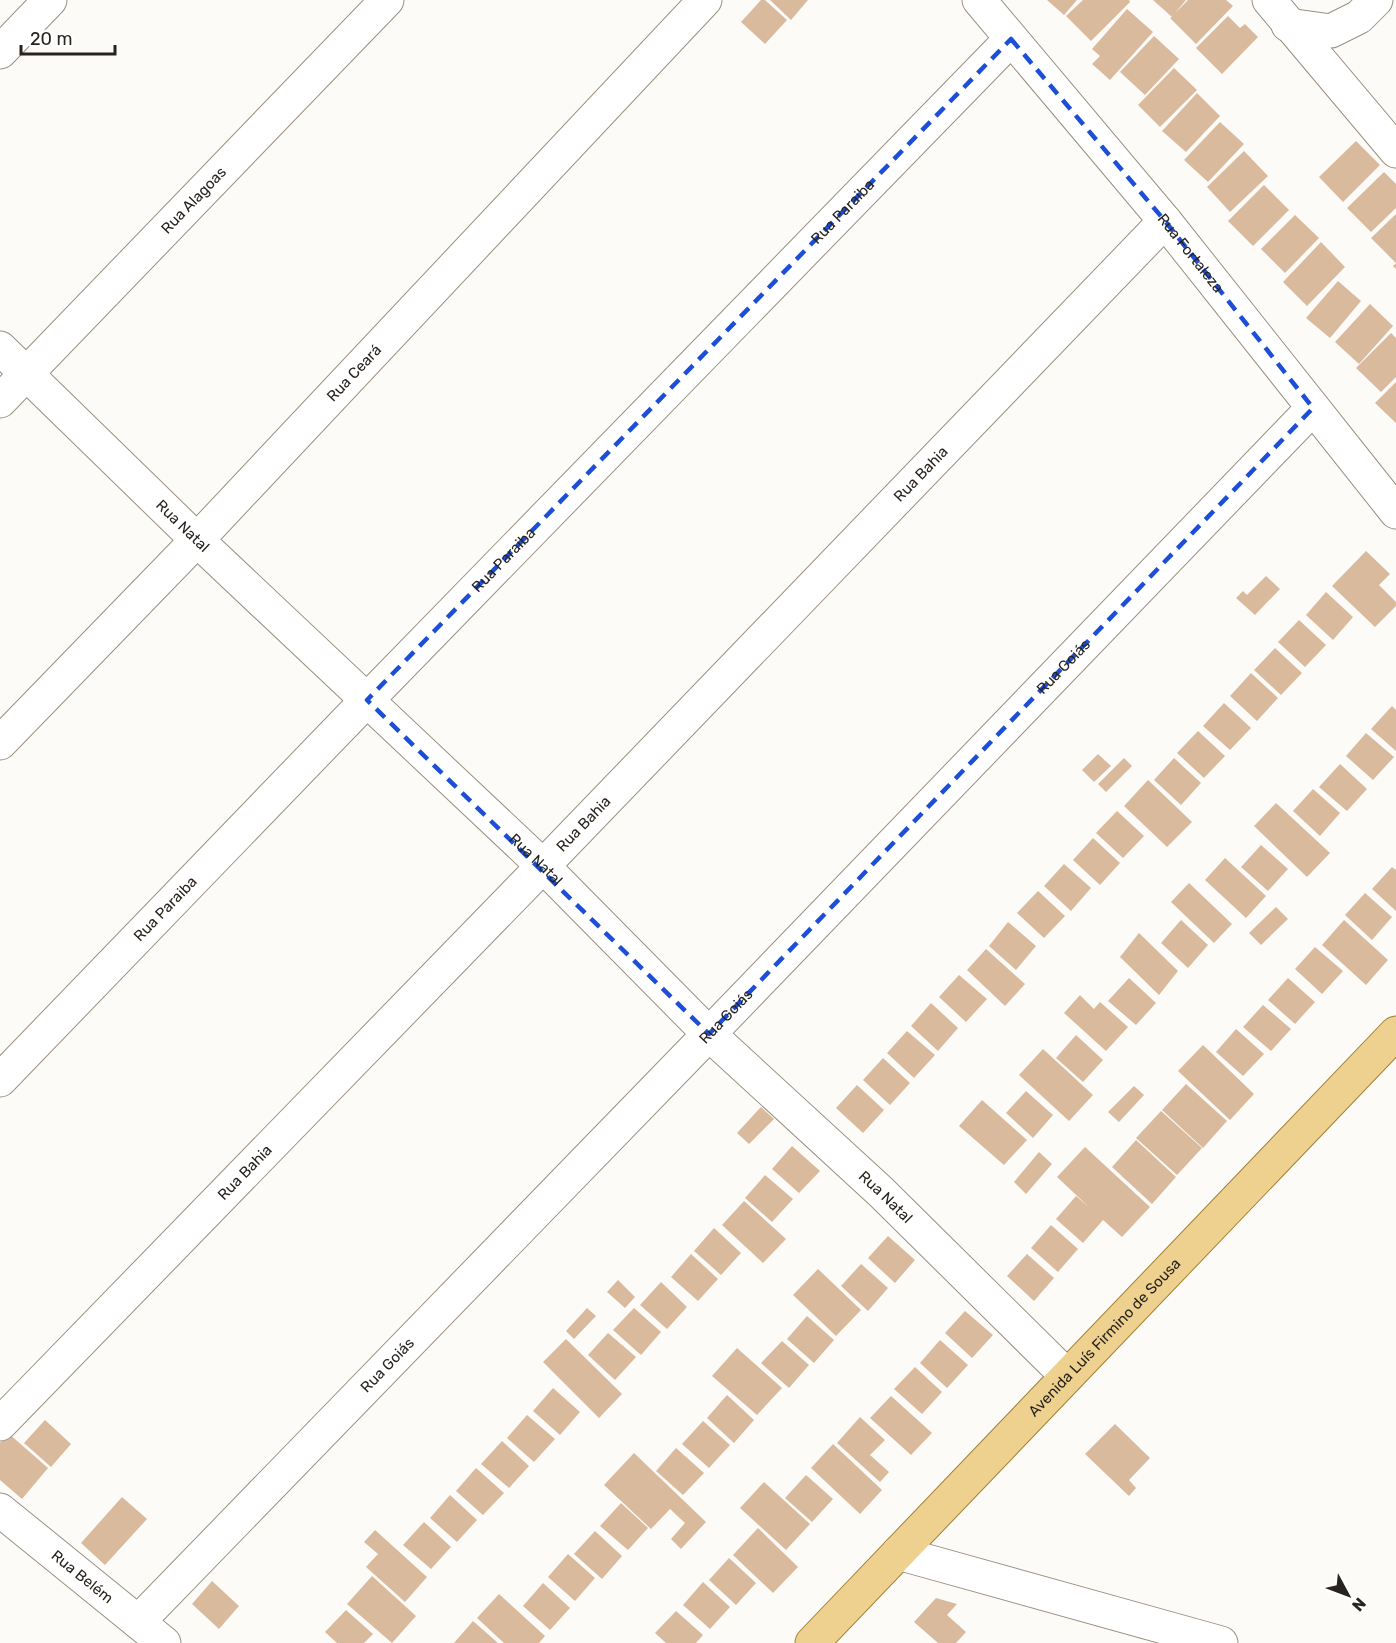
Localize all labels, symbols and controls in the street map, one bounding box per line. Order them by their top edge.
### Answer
scale bar [21,18,116,56]
text: 20 m [30,28,72,50]
street label: Rua Alagoas [157,163,230,237]
street label: Rua Paraiba [807,176,878,248]
street label: Rua Fortaleza [1154,210,1227,296]
street label: Rua Ceará [323,341,385,405]
street label: Rua Bahia [890,443,952,506]
street label: Rua Natal [152,496,213,556]
street label: Rua Paraiba [468,524,539,596]
street label: Rua Goiás [1033,635,1094,698]
street label: Rua Bahia [553,792,614,855]
street label: Rua Natal [505,830,566,890]
street label: Rua Paraiba [130,873,201,945]
street label: Rua Goiás [695,985,757,1048]
street label: Rua Bahia [214,1141,276,1204]
street label: Rua Natal [855,1167,916,1227]
street label: Avenida Luís Firmino de Sousa [1025,1255,1184,1420]
street label: Rua Goiás [357,1334,418,1396]
street label: Rua Belém [48,1546,117,1607]
north arrow [1318,1565,1378,1625]
text: N [1348,1594,1370,1615]

